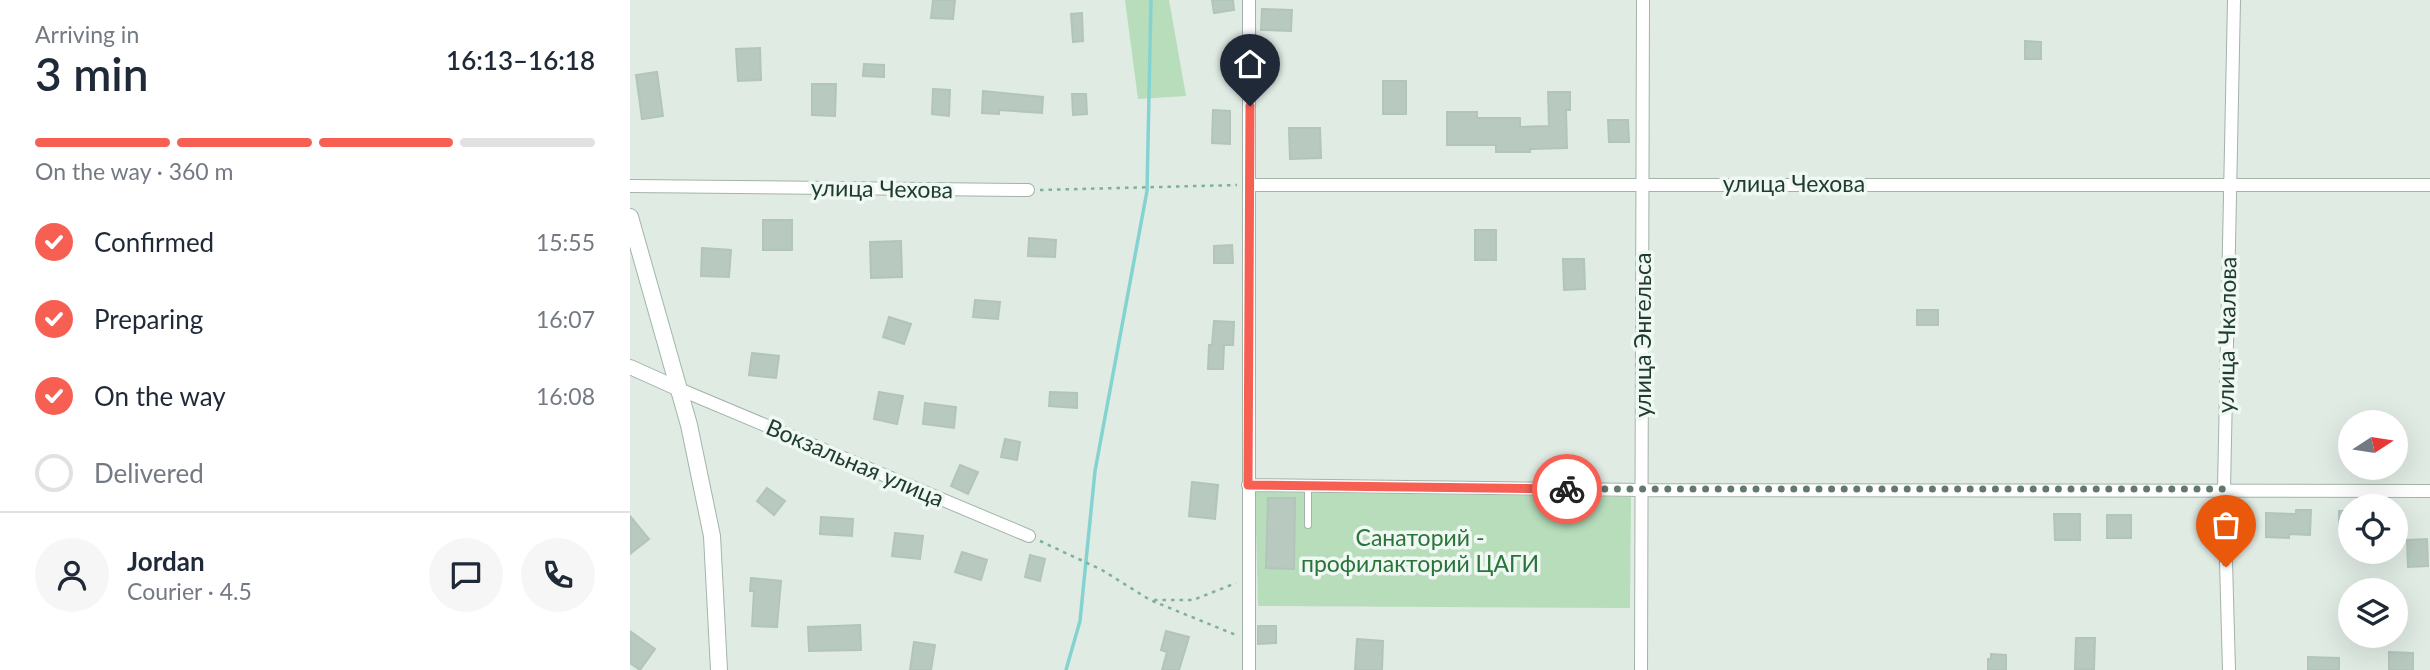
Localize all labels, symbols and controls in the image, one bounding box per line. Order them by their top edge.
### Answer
text: Arriving in [35,20,139,48]
pin [1220,34,1280,106]
text: 16:13–16:18 [446,44,595,76]
icon: home [1231,45,1269,83]
text: 3 min [35,46,149,101]
text: On the way · 360 m [35,157,234,185]
street label: улица Чехова [1723,169,1865,197]
street label: улица Чехова [811,173,953,203]
icon: check [35,223,73,261]
text: Confirmed [94,226,214,258]
text: 15:55 [536,228,595,256]
street label: улица Энгельса [1628,253,1656,417]
street label: улица Чкалова [2211,257,2241,413]
icon: check [35,300,73,338]
text: Preparing [94,303,203,335]
text: 16:07 [536,305,595,333]
icon: check [35,377,73,415]
text: On the way [94,380,226,412]
text: 16:08 [536,382,595,410]
north arrow [2338,410,2408,480]
map controls [2338,410,2408,648]
street label: Вокзальная улица [762,412,948,512]
courier [1532,454,1602,524]
text: Delivered [94,457,204,489]
icon: bike [1548,470,1586,508]
button: locate [2338,494,2408,564]
pin [2196,495,2256,567]
icon: bag [2207,506,2245,544]
park label: Санаторий - профилакторий ЦАГИ [1301,523,1539,577]
button: person [35,538,109,612]
button: chat [429,538,503,612]
button: phone [521,538,595,612]
text: Jordan [127,545,205,577]
text: Courier · 4.5 [127,577,252,605]
button: layers [2338,578,2408,648]

